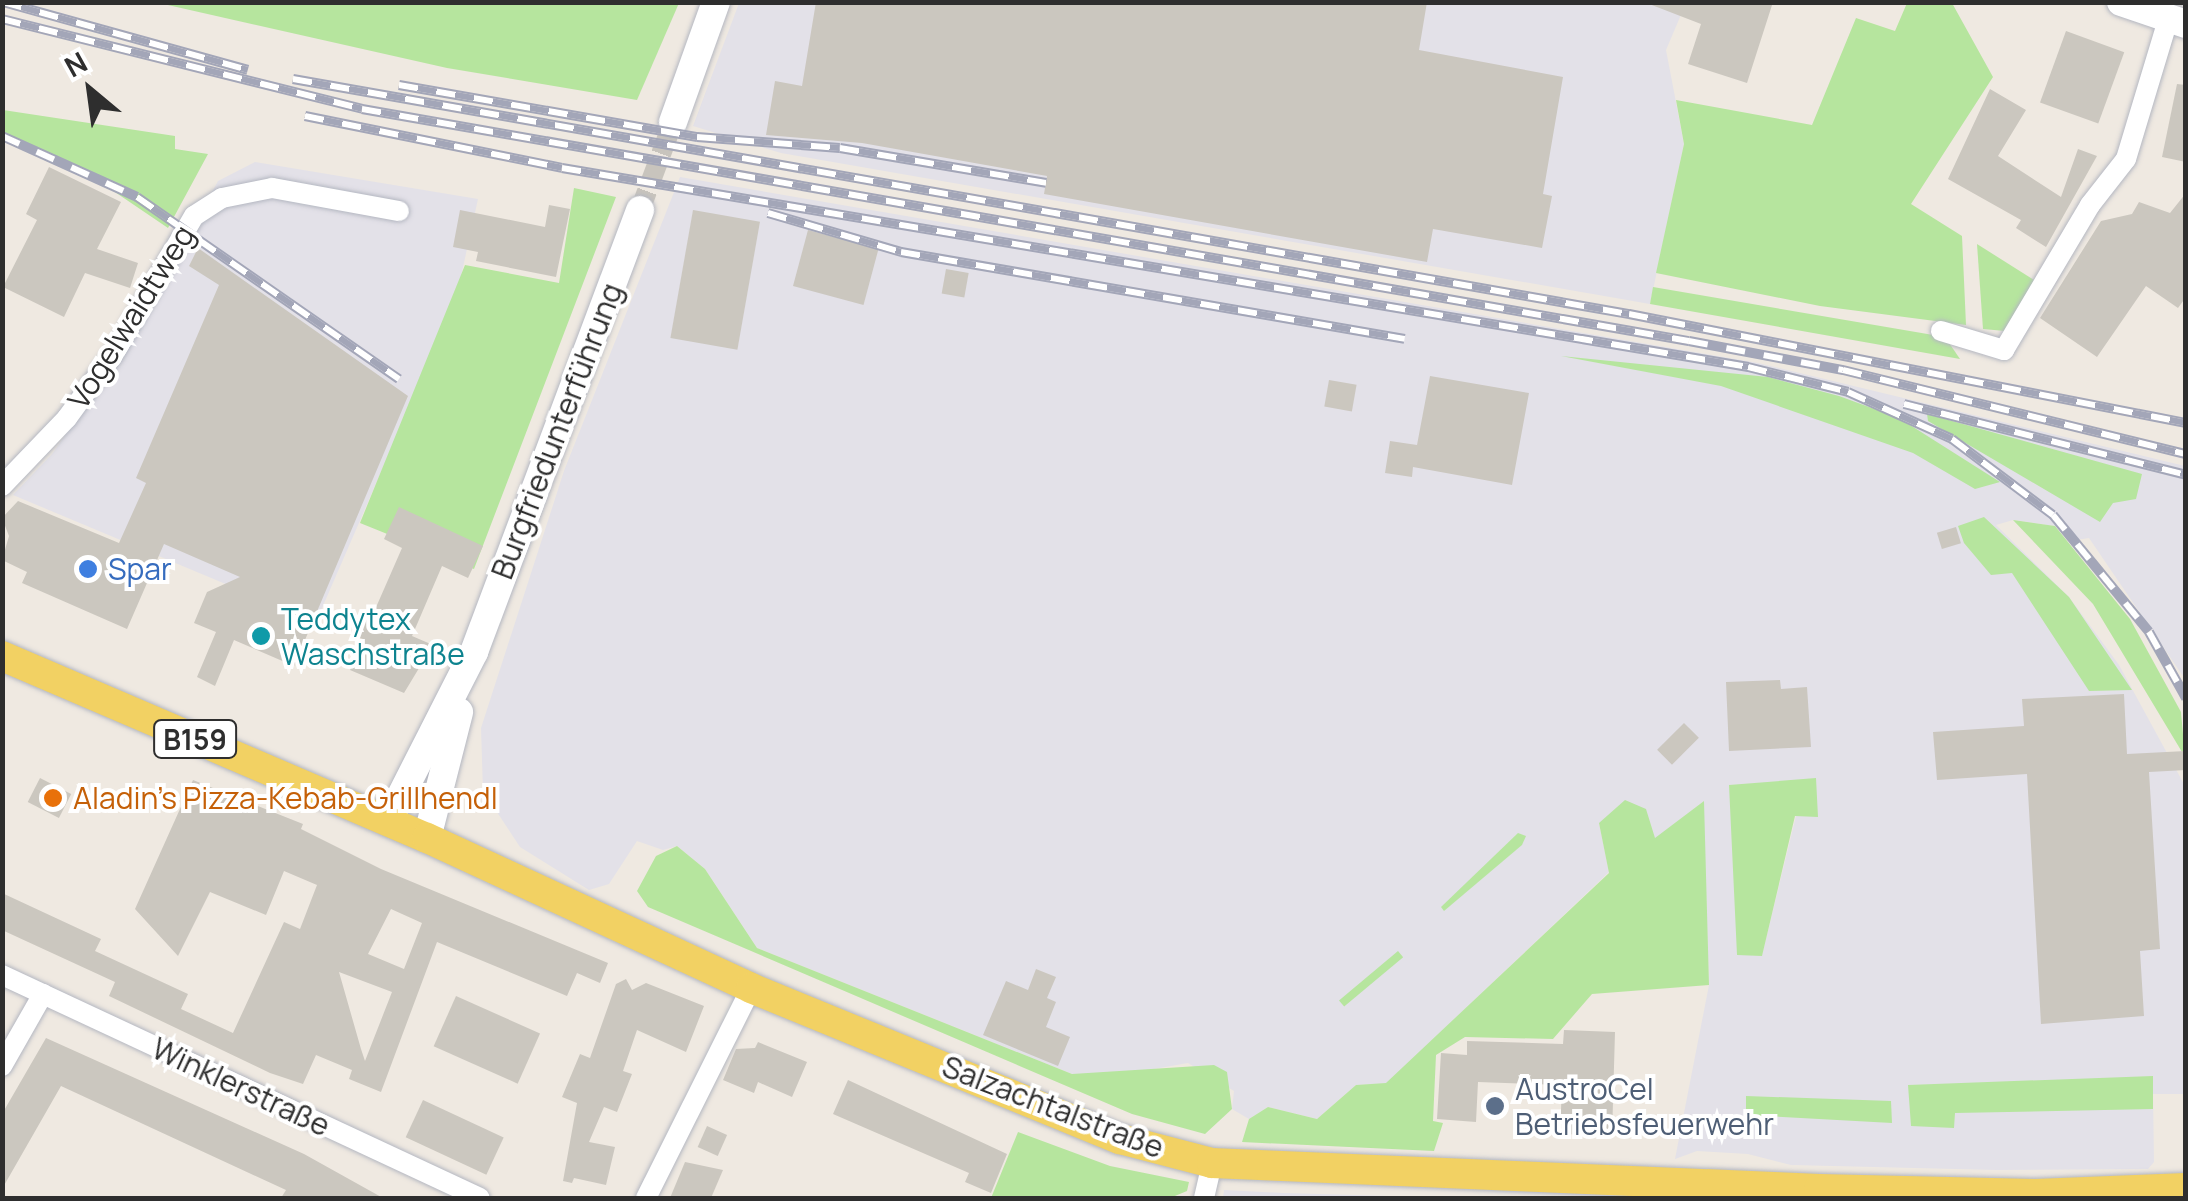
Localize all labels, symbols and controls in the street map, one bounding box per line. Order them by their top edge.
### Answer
north arrow [40,40,140,140]
text: N [57,42,93,85]
street label: Vogelwaidtweg [60,219,202,415]
street label: Burgfriedunterführung [484,278,630,584]
place label: Spar [108,551,172,587]
marker: Spar [77,558,99,580]
place label: Teddytex Waschstraße [281,601,465,672]
marker: Teddytex Waschstraße [250,625,272,647]
road number: B159 [152,716,238,762]
place label: Aladin's Pizza-Kebab-Grillhendl [73,780,497,816]
marker: Aladin's Pizza-Kebab-Grillhendl [42,787,64,809]
street label: Winklerstraße [146,1030,336,1144]
street label: Salzachtalstraße [937,1048,1169,1166]
place label: AustroCel Betriebsfeuerwehr [1515,1071,1774,1142]
marker: AustroCel Betriebsfeuerwehr [1484,1095,1506,1117]

